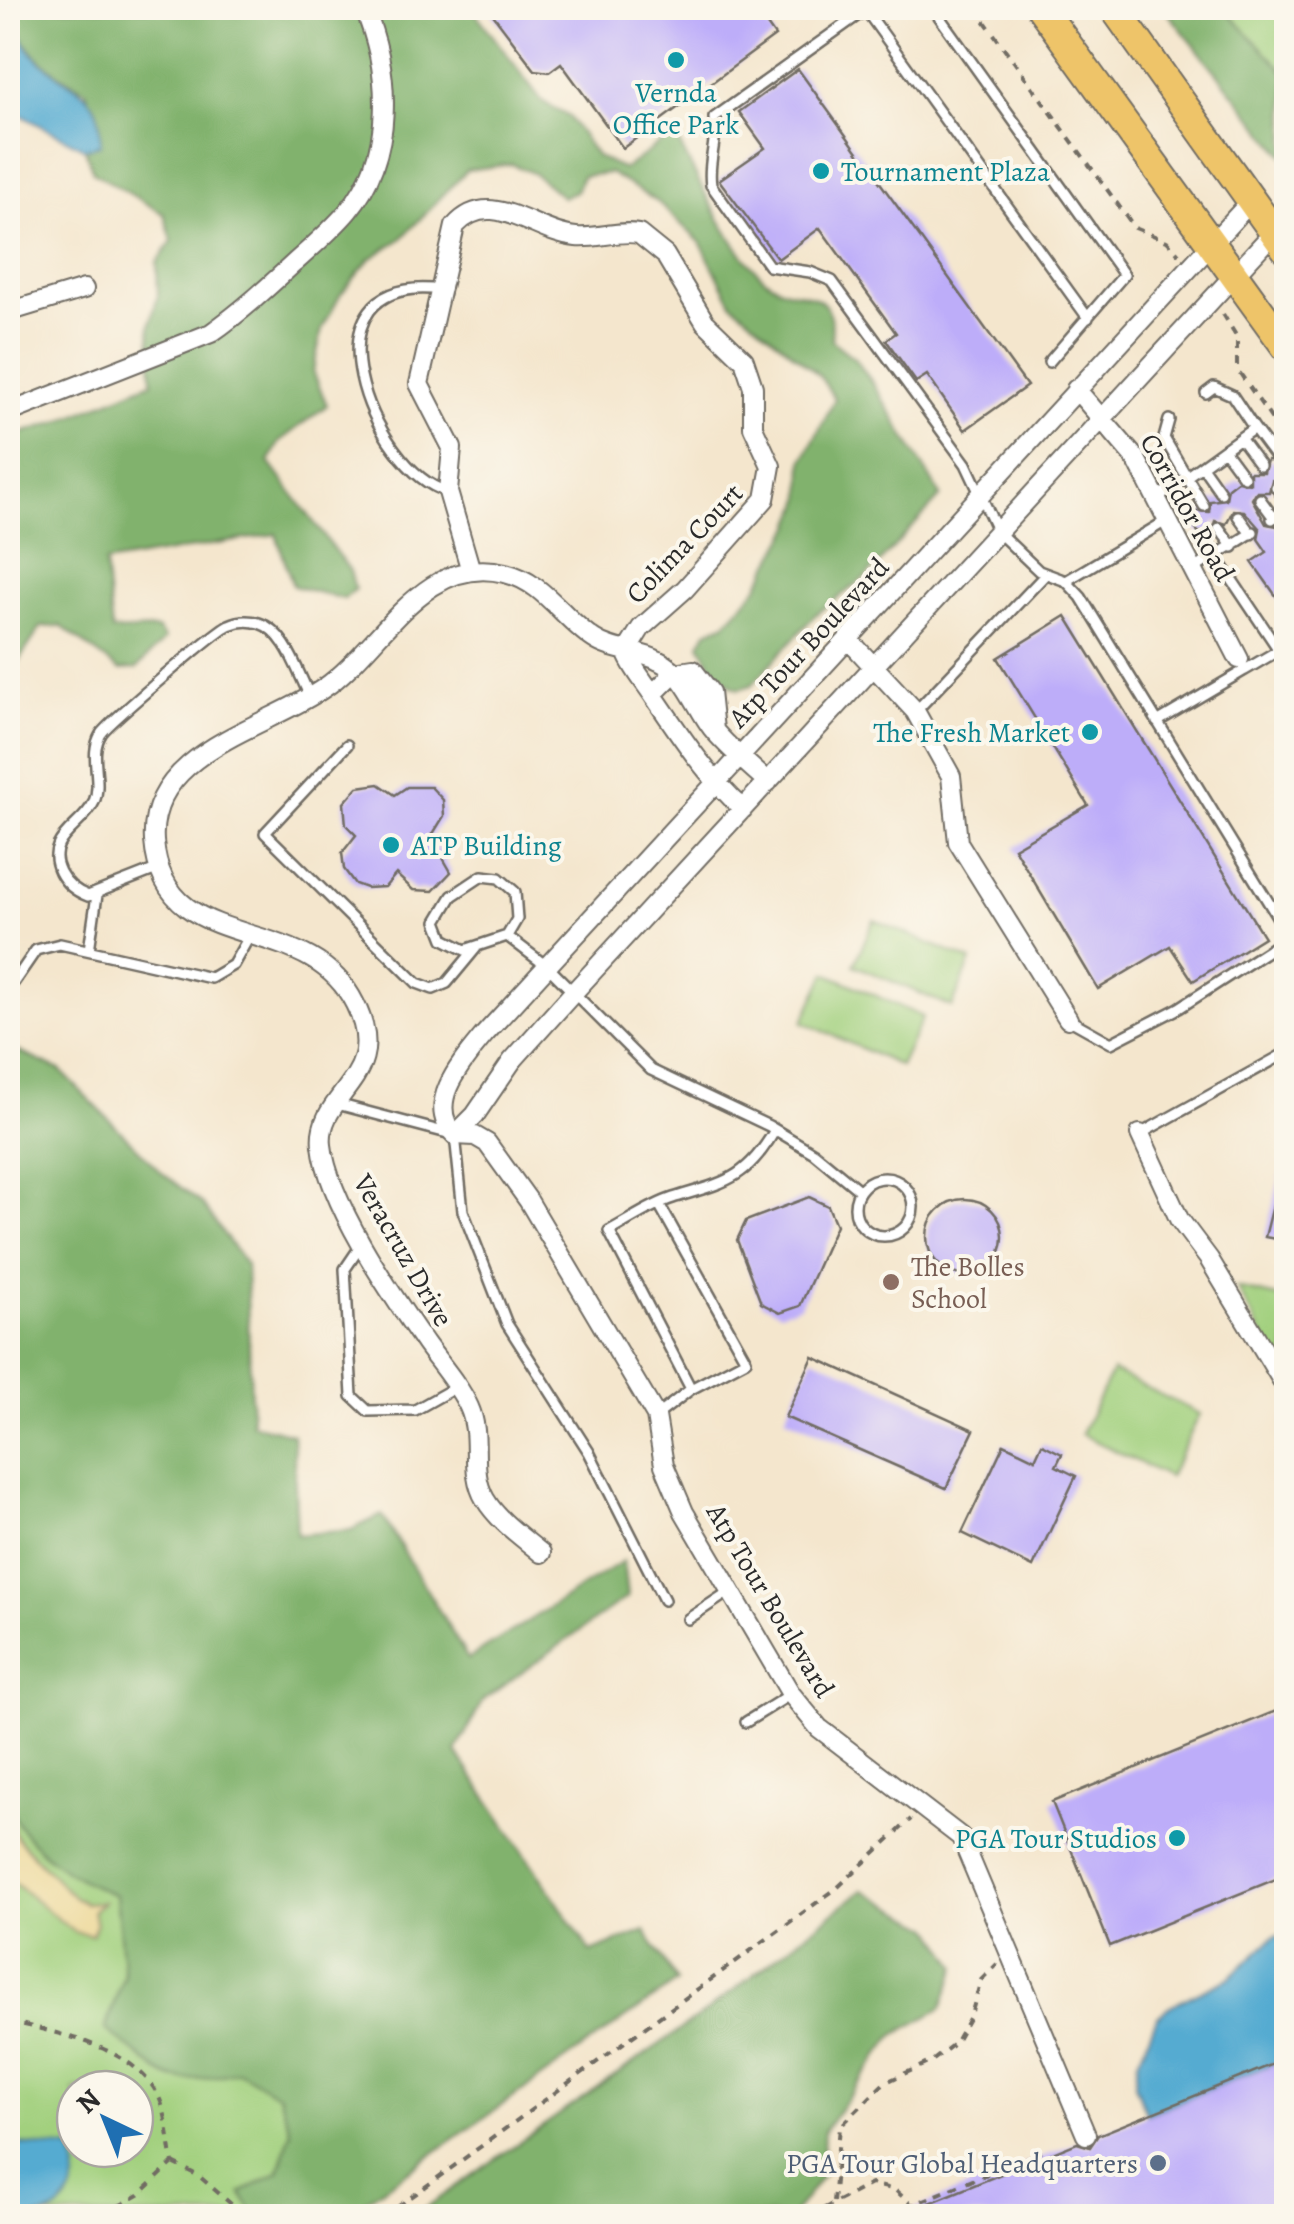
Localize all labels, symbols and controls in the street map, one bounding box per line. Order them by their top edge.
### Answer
marker: Vernda Office Park [665,49,687,71]
place label: Vernda Office Park [613,74,739,144]
place label: Tournament Plaza [841,153,1050,191]
marker: Tournament Plaza [810,160,832,182]
street label: Corridor Road [1131,427,1244,589]
street label: Colima Court [618,475,752,612]
street label: Atp Tour Boulevard [719,548,898,737]
place label: The Fresh Market [873,714,1070,752]
marker: The Fresh Market [1079,721,1101,743]
place label: ATP Building [410,827,562,865]
marker: ATP Building [380,834,402,856]
street label: Veracruz Drive [344,1167,462,1334]
place label: The Bolles School [911,1248,1025,1318]
marker: The Bolles School [880,1271,902,1293]
street label: Atp Tour Boulevard [697,1495,844,1706]
place label: PGA Tour Studios [955,1820,1157,1858]
marker: PGA Tour Studios [1166,1827,1188,1849]
north arrow [55,2069,155,2169]
text: N [68,2081,109,2122]
place label: PGA Tour Global Headquarters [786,2145,1138,2183]
marker: PGA Tour Global Headquarters [1147,2152,1169,2174]

